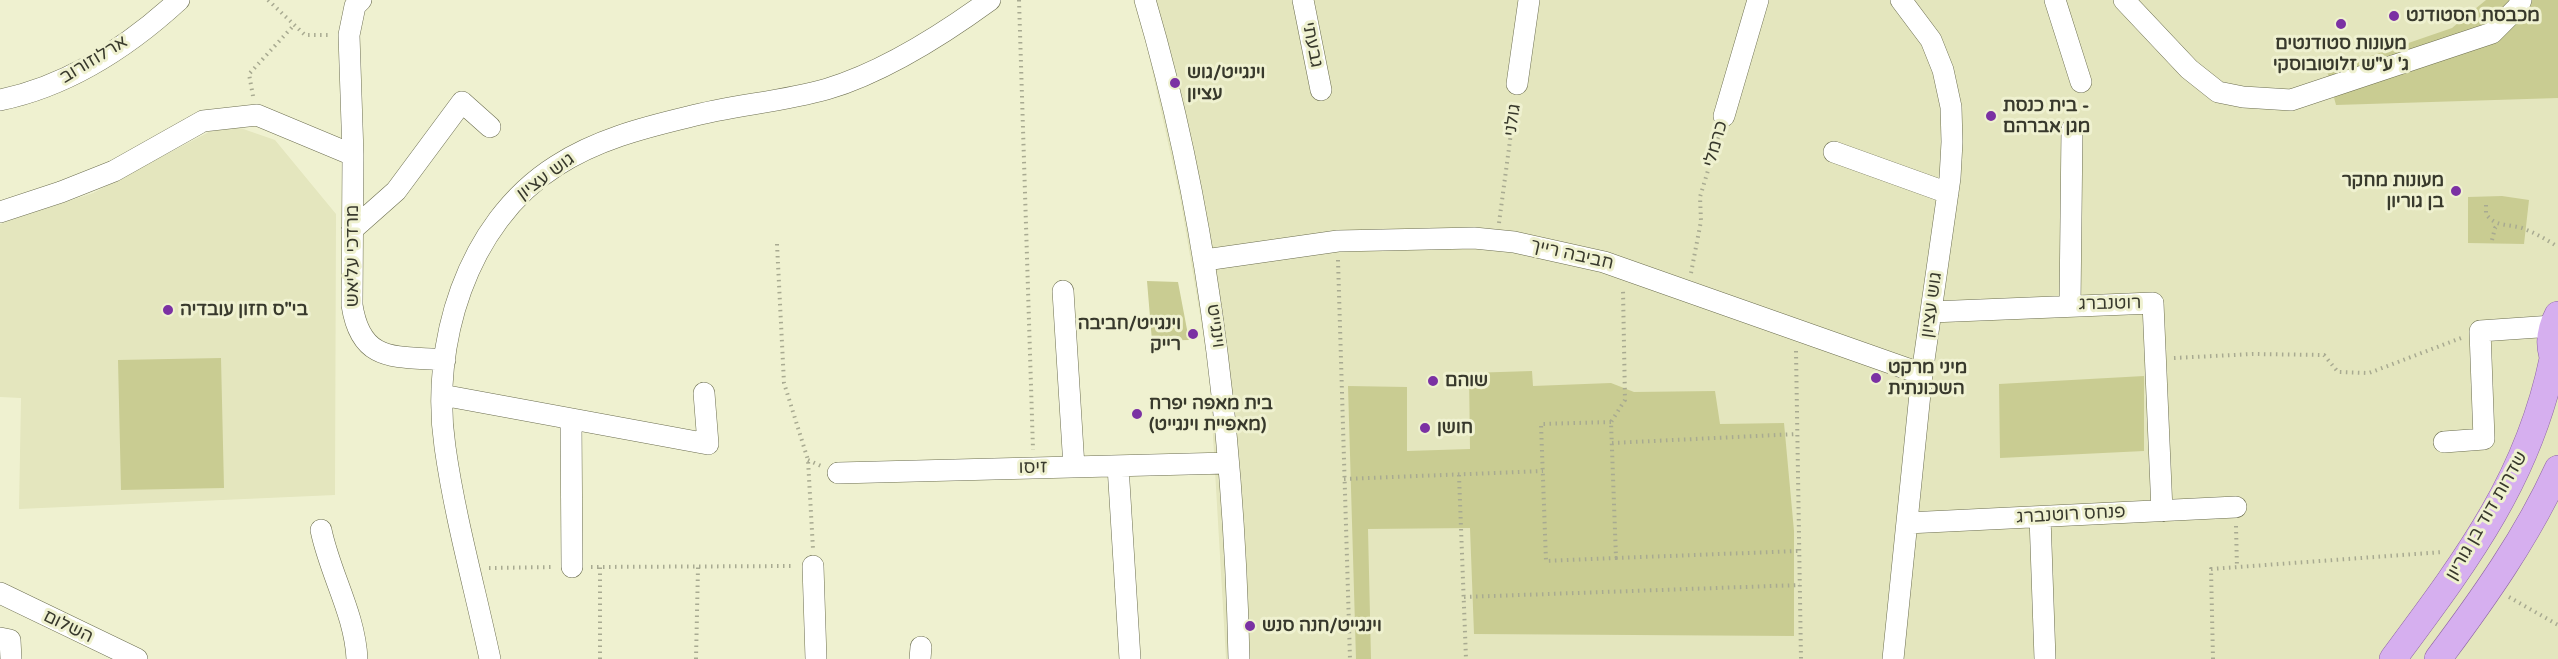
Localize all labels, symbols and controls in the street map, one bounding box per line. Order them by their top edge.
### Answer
place label: מכבסת הסטודנט [2406,5,2540,27]
marker: מכבסת הסטודנט [2387,9,2401,23]
marker: מעונות סטודנטים ג' ע"ש זלוטובוסקי [2334,17,2348,31]
street label: גבעתי [1297,20,1327,70]
street label: ארלוזורוב [56,31,132,89]
place label: מעונות סטודנטים ג' ע"ש זלוטובוסקי [2273,33,2409,76]
place label: וינגייט/גוש עציון [1187,62,1265,104]
marker: וינגייט/גוש עציון [1168,76,1182,90]
place label: בית כנסת - מגן אברהם [2003,95,2090,138]
street label: גולני [1500,102,1526,138]
marker: בית כנסת - מגן אברהם [1984,109,1998,123]
street label: כרמלי [1699,118,1733,170]
street label: גוש עציון [513,149,579,205]
place label: מעונות מחקר בן גוריון [2342,170,2444,213]
marker: מעונות מחקר בן גוריון [2449,184,2463,198]
street label: מרדכי עליאש [342,205,364,307]
street label: חביבה רייך [1528,235,1616,275]
street label: גוש עציון [1917,271,1947,339]
street label: רוטנברג [2078,293,2142,315]
place label: בי"ס חזון עובדיה [180,299,308,321]
marker: בי"ס חזון עובדיה [161,303,175,317]
street label: וינגייט [1201,303,1229,349]
place label: וינגייט/חביבה רייק [1078,313,1181,356]
marker: וינגייט/חביבה רייק [1186,327,1200,341]
place label: מיני מרקט השכונתית [1888,357,1967,400]
place label: שוהם [1445,370,1488,392]
marker: מיני מרקט השכונתית [1869,371,1883,385]
marker: שוהם [1426,374,1440,388]
place label: בית מאפה יפרח (מאפיית וינגייט) [1149,393,1273,436]
marker: בית מאפה יפרח (מאפיית וינגייט) [1130,407,1144,421]
place label: חושן [1437,417,1473,439]
marker: חושן [1418,421,1432,435]
street label: שדרות דוד בן גוריון [2441,448,2533,584]
street label: זיסו [1018,457,1048,479]
street label: פנחס רוטנברג [2016,501,2126,529]
street label: השלום [40,606,96,648]
place label: וינגייט/חנה סנש [1262,615,1382,637]
marker: וינגייט/חנה סנש [1243,619,1257,633]

